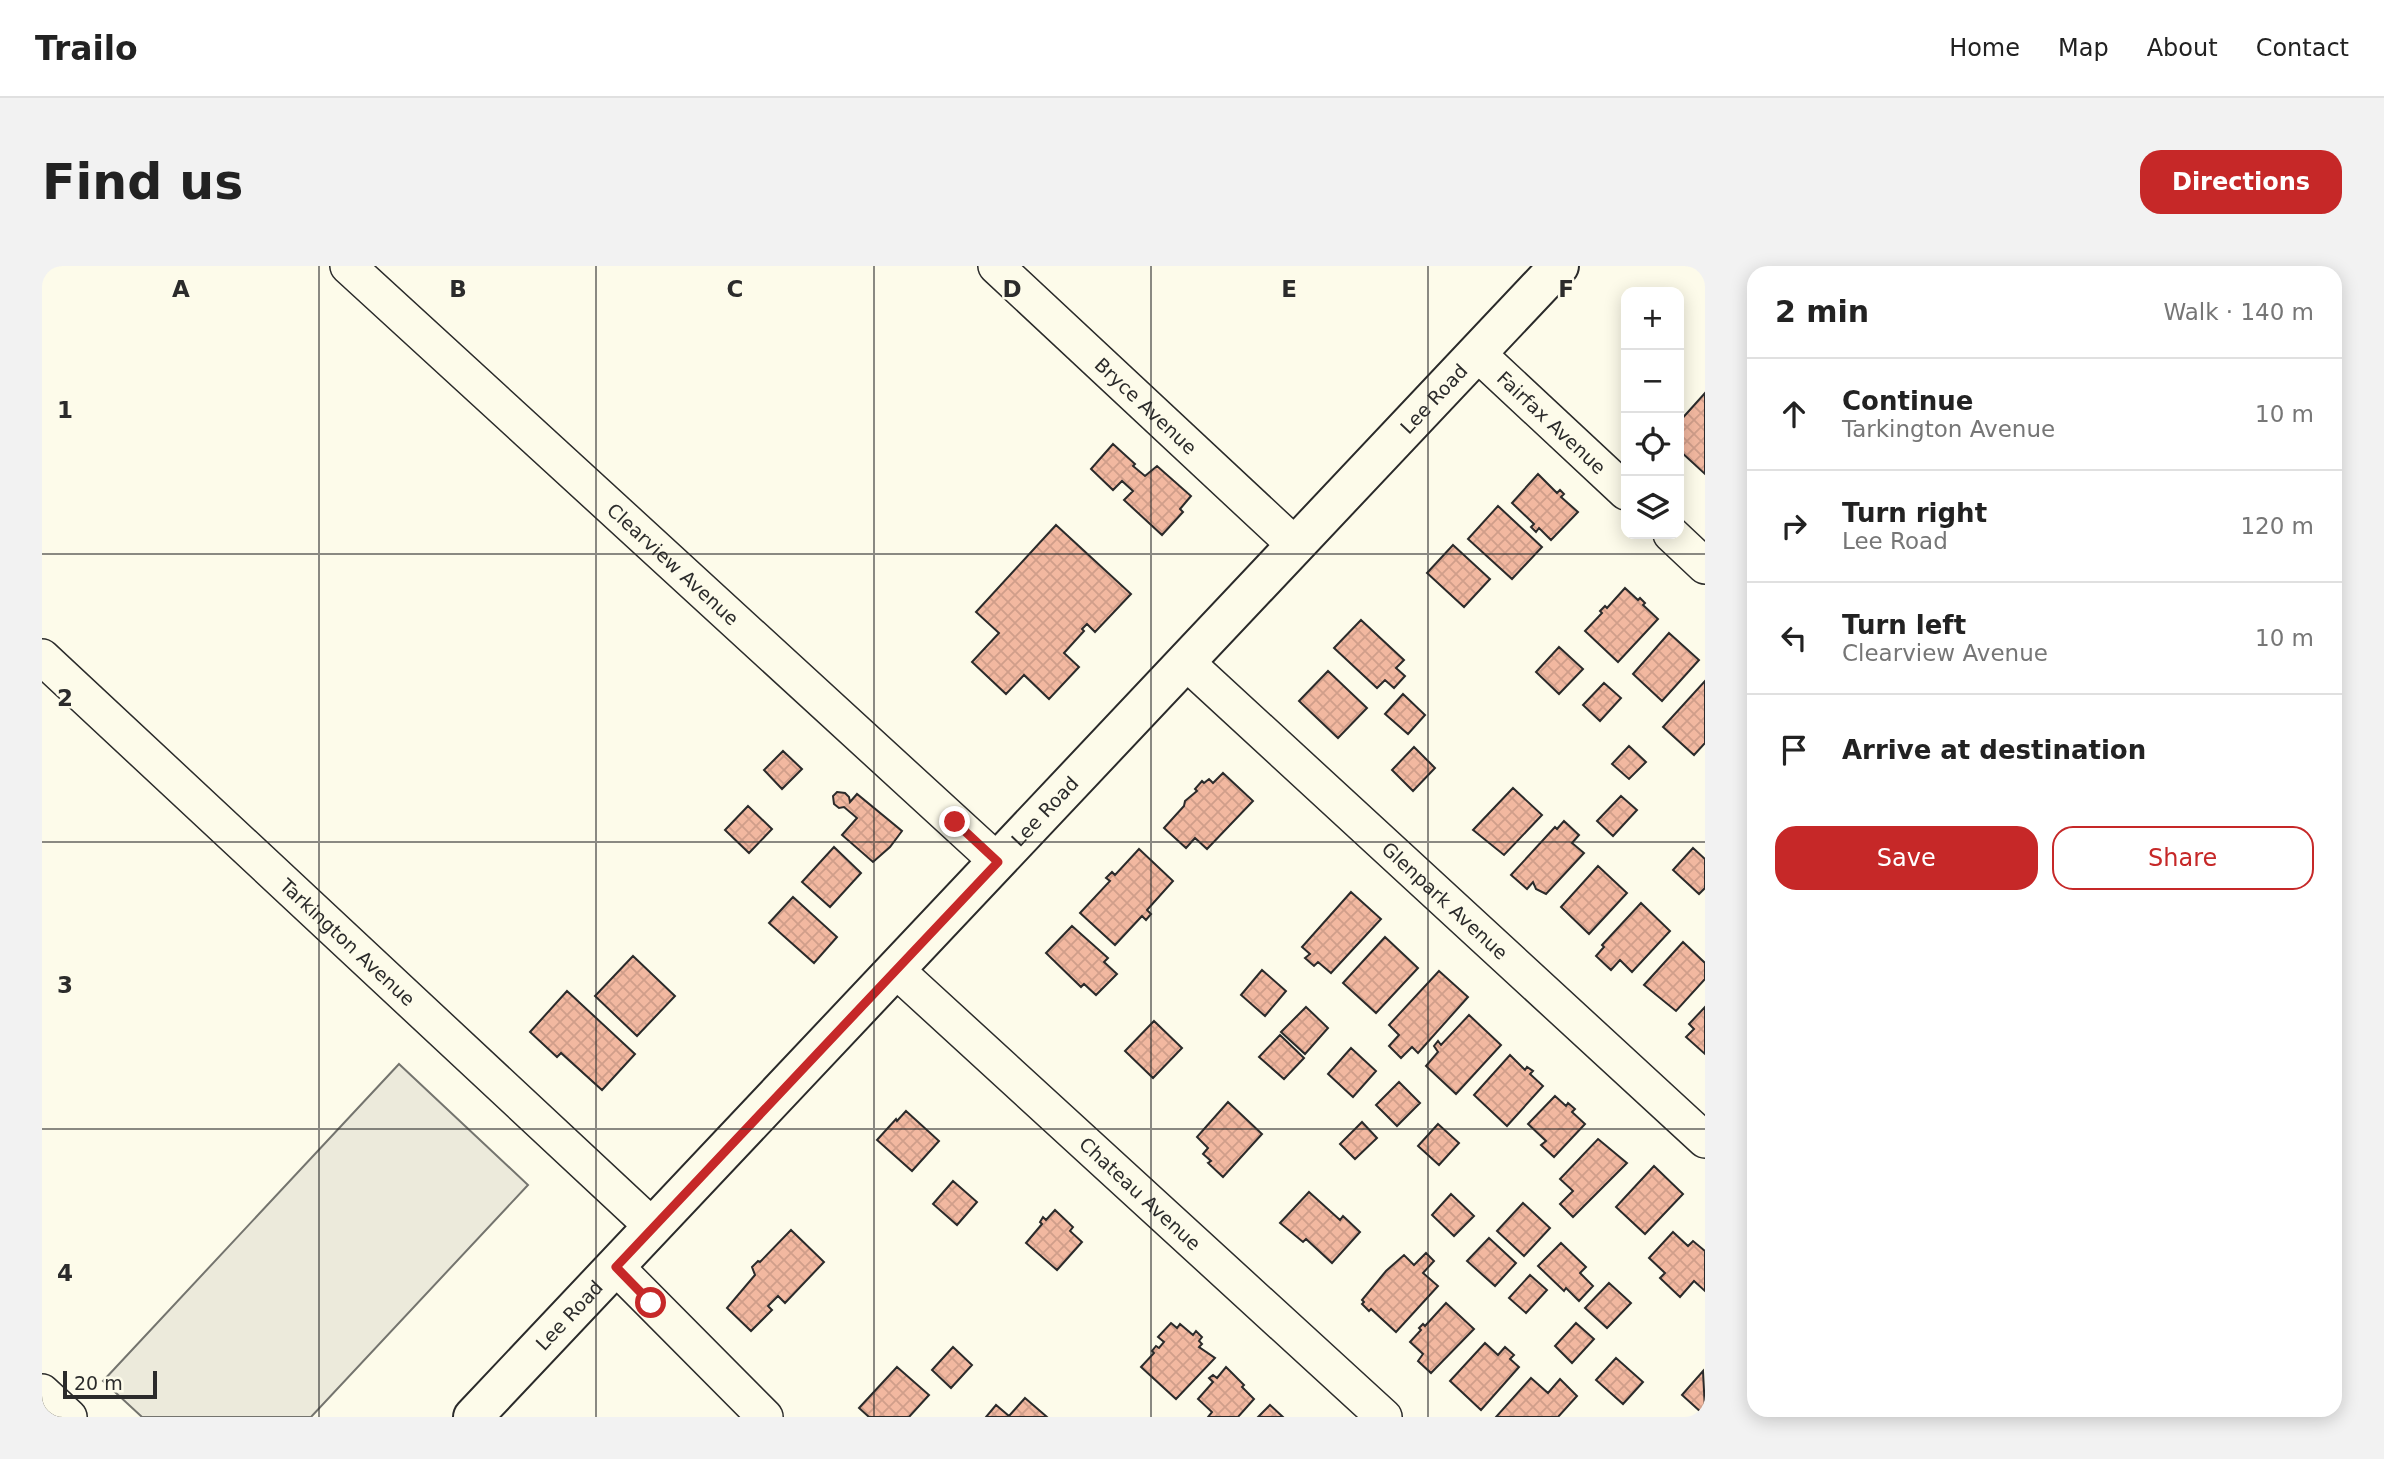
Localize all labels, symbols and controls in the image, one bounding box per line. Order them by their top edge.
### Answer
text: Trailo [35,29,138,68]
text: Home [1949,34,2020,62]
text: Map [2058,34,2109,62]
text: About [2147,34,2218,62]
text: Contact [2256,34,2349,62]
button: Directions [2140,150,2342,214]
text: Find us [42,154,243,211]
text: A [172,276,190,302]
text: B [449,276,467,302]
text: C [727,276,743,302]
text: D [1002,276,1022,302]
text: E [1281,276,1297,302]
text: F [1558,276,1574,302]
map controls [1621,287,1684,539]
button: + [1621,287,1684,350]
text: 2 min [1775,294,1869,329]
text: Walk · 140 m [2163,299,2314,325]
button: − [1621,350,1684,413]
street label: Bryce Avenue [1090,353,1201,459]
street label: Lee Road [1396,359,1472,438]
street label: Fairfax Avenue [1493,367,1610,478]
text: Continue [1842,386,1973,416]
icon: ahead [1775,395,1813,433]
text: 1 [57,397,73,423]
text: 10 m [2255,401,2314,427]
button: locate [1621,413,1684,476]
text: Tarkington Avenue [1842,416,2055,442]
button: layers [1621,476,1684,539]
street label: Clearview Avenue [603,498,743,630]
text: Turn right [1842,498,1987,528]
icon: right [1775,507,1813,545]
text: 120 m [2240,513,2314,539]
text: Lee Road [1842,528,1948,554]
text: Turn left [1842,610,1966,640]
icon: left [1775,619,1813,657]
text: 10 m [2255,625,2314,651]
text: Clearview Avenue [1842,640,2048,666]
text: 2 [57,685,73,711]
icon: arrive [1775,731,1813,769]
text: Arrive at destination [1842,735,2146,765]
street label: Lee Road [1007,772,1083,850]
route end [939,806,970,837]
button: Save [1775,826,2038,890]
button: Share [2052,826,2314,890]
street label: Glenpark Avenue [1378,837,1512,964]
street label: Tarkington Avenue [275,873,420,1010]
text: 3 [57,972,73,998]
street label: Chateau Avenue [1075,1133,1205,1255]
text: 4 [57,1260,73,1286]
street label: Lee Road [531,1276,607,1355]
route start [635,1287,666,1318]
scale bar [63,1368,158,1400]
text: 20 m [74,1372,123,1394]

